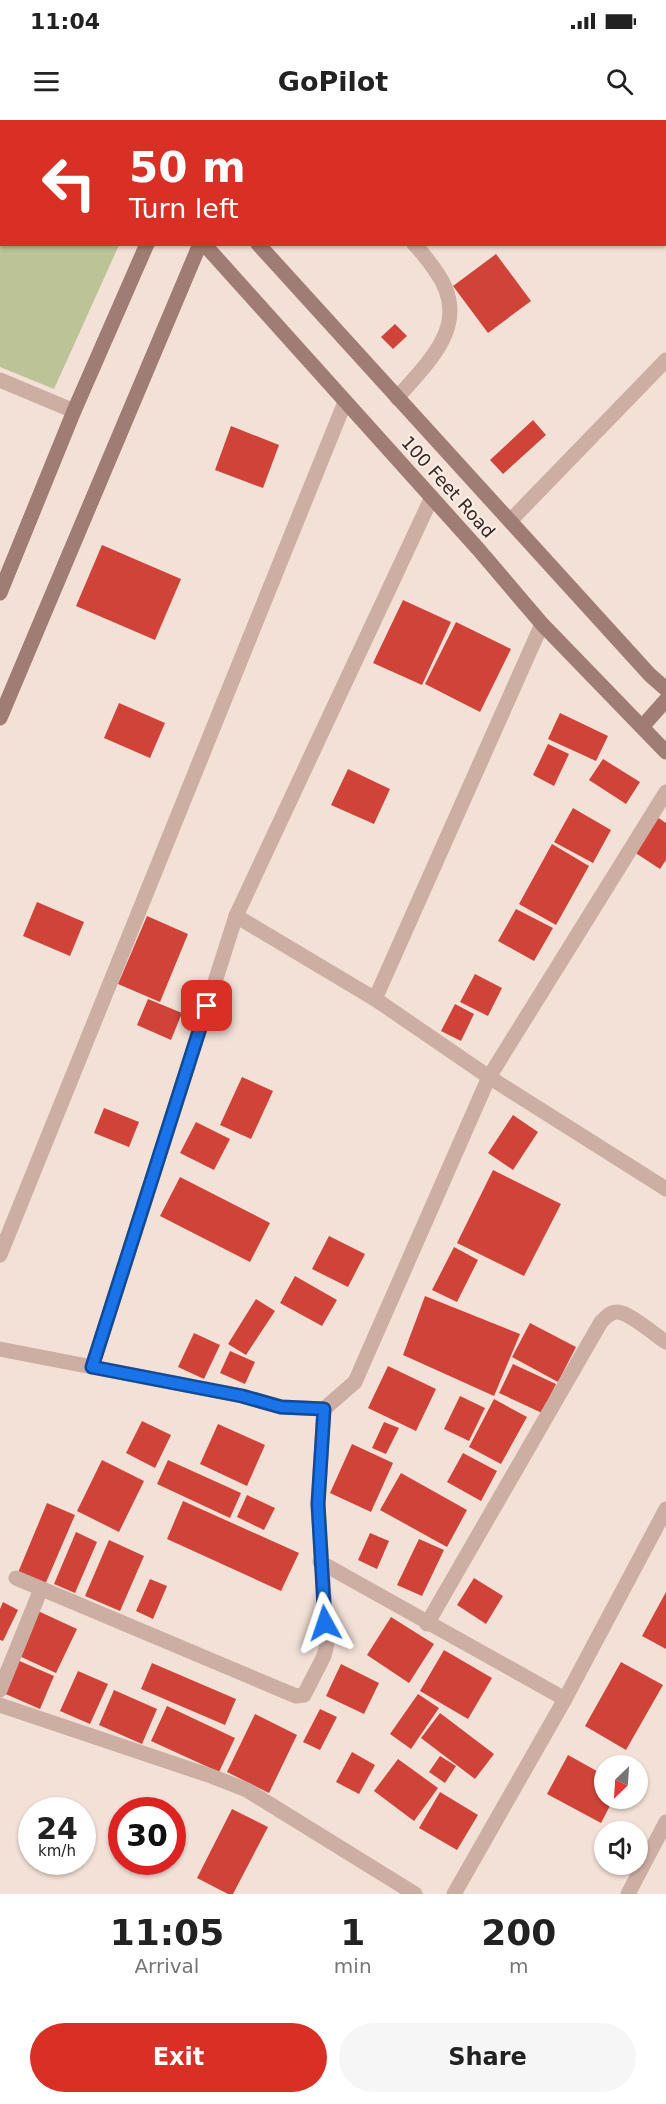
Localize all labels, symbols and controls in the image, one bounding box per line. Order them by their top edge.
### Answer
text: 11:04 [30,9,100,34]
icon: menu [30,65,63,98]
icon: search [603,65,636,98]
text: GoPilot [278,66,388,97]
text: 50 m [129,143,246,192]
icon: left [30,144,108,222]
text: Turn left [129,193,239,224]
street label: 100 Feet Road [397,432,500,542]
pin [181,980,232,1031]
icon: arrive [190,989,223,1022]
position arrow [293,1591,357,1655]
north arrow [594,1755,648,1809]
map controls [594,1755,648,1875]
speed limit sign: 30 [108,1797,186,1875]
text: 24 [36,1811,78,1846]
button: sound [594,1821,648,1875]
text: km/h [38,1842,76,1860]
text: 11:05 [110,1912,224,1953]
text: 1 [340,1912,365,1953]
text: 200 [481,1912,556,1953]
text: Arrival [134,1954,199,1978]
text: min [334,1954,372,1978]
text: m [509,1954,529,1978]
button: Exit [30,2023,327,2092]
button: Share [339,2023,636,2092]

